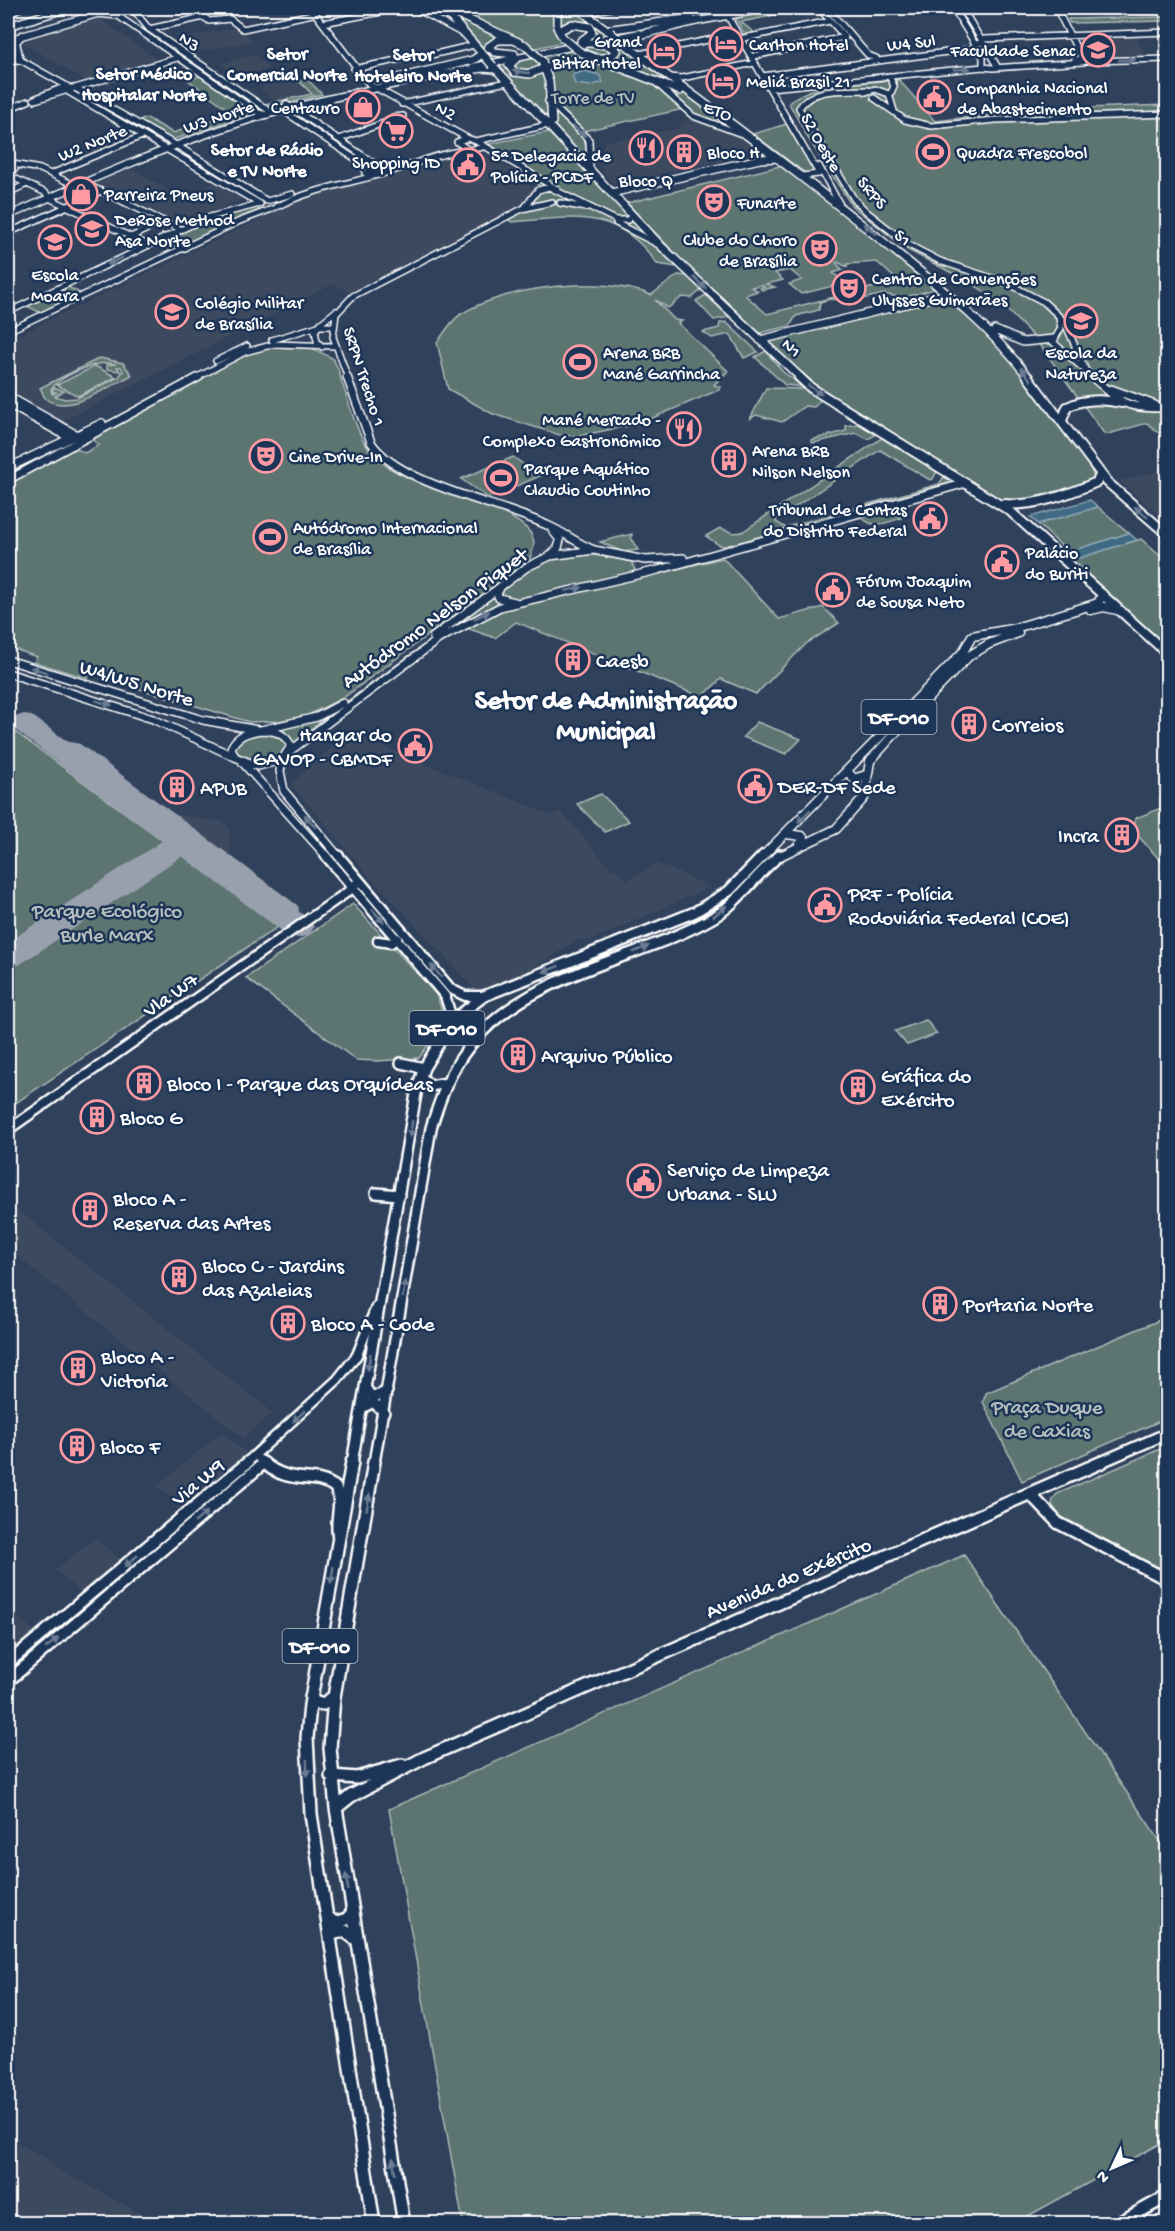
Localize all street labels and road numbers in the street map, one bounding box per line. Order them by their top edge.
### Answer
street label: N3 [174,28,203,58]
street label: W4 Sul [886,31,937,57]
street label: W3 Norte [181,97,257,140]
street label: ETO [700,97,735,128]
street label: N2 [431,98,459,126]
street label: S2 Oeste [795,110,845,177]
street label: W2 Norte [55,121,131,168]
street label: SRPS [851,173,891,215]
street label: S1 [889,226,914,252]
street label: SRPN Trecho 1 [337,325,389,429]
street label: N1 [776,335,804,363]
street label: Autódromo Nelson Piquet [338,543,536,696]
street label: W4/W5 Norte [76,656,197,715]
road number: DF-010 [862,700,936,734]
street label: Vla W7 [139,968,205,1025]
road number: DF-010 [410,1011,484,1045]
street label: Via W9 [167,1454,231,1514]
street label: Avenida do Exército [703,1534,876,1626]
road number: DF-010 [282,1629,358,1663]

